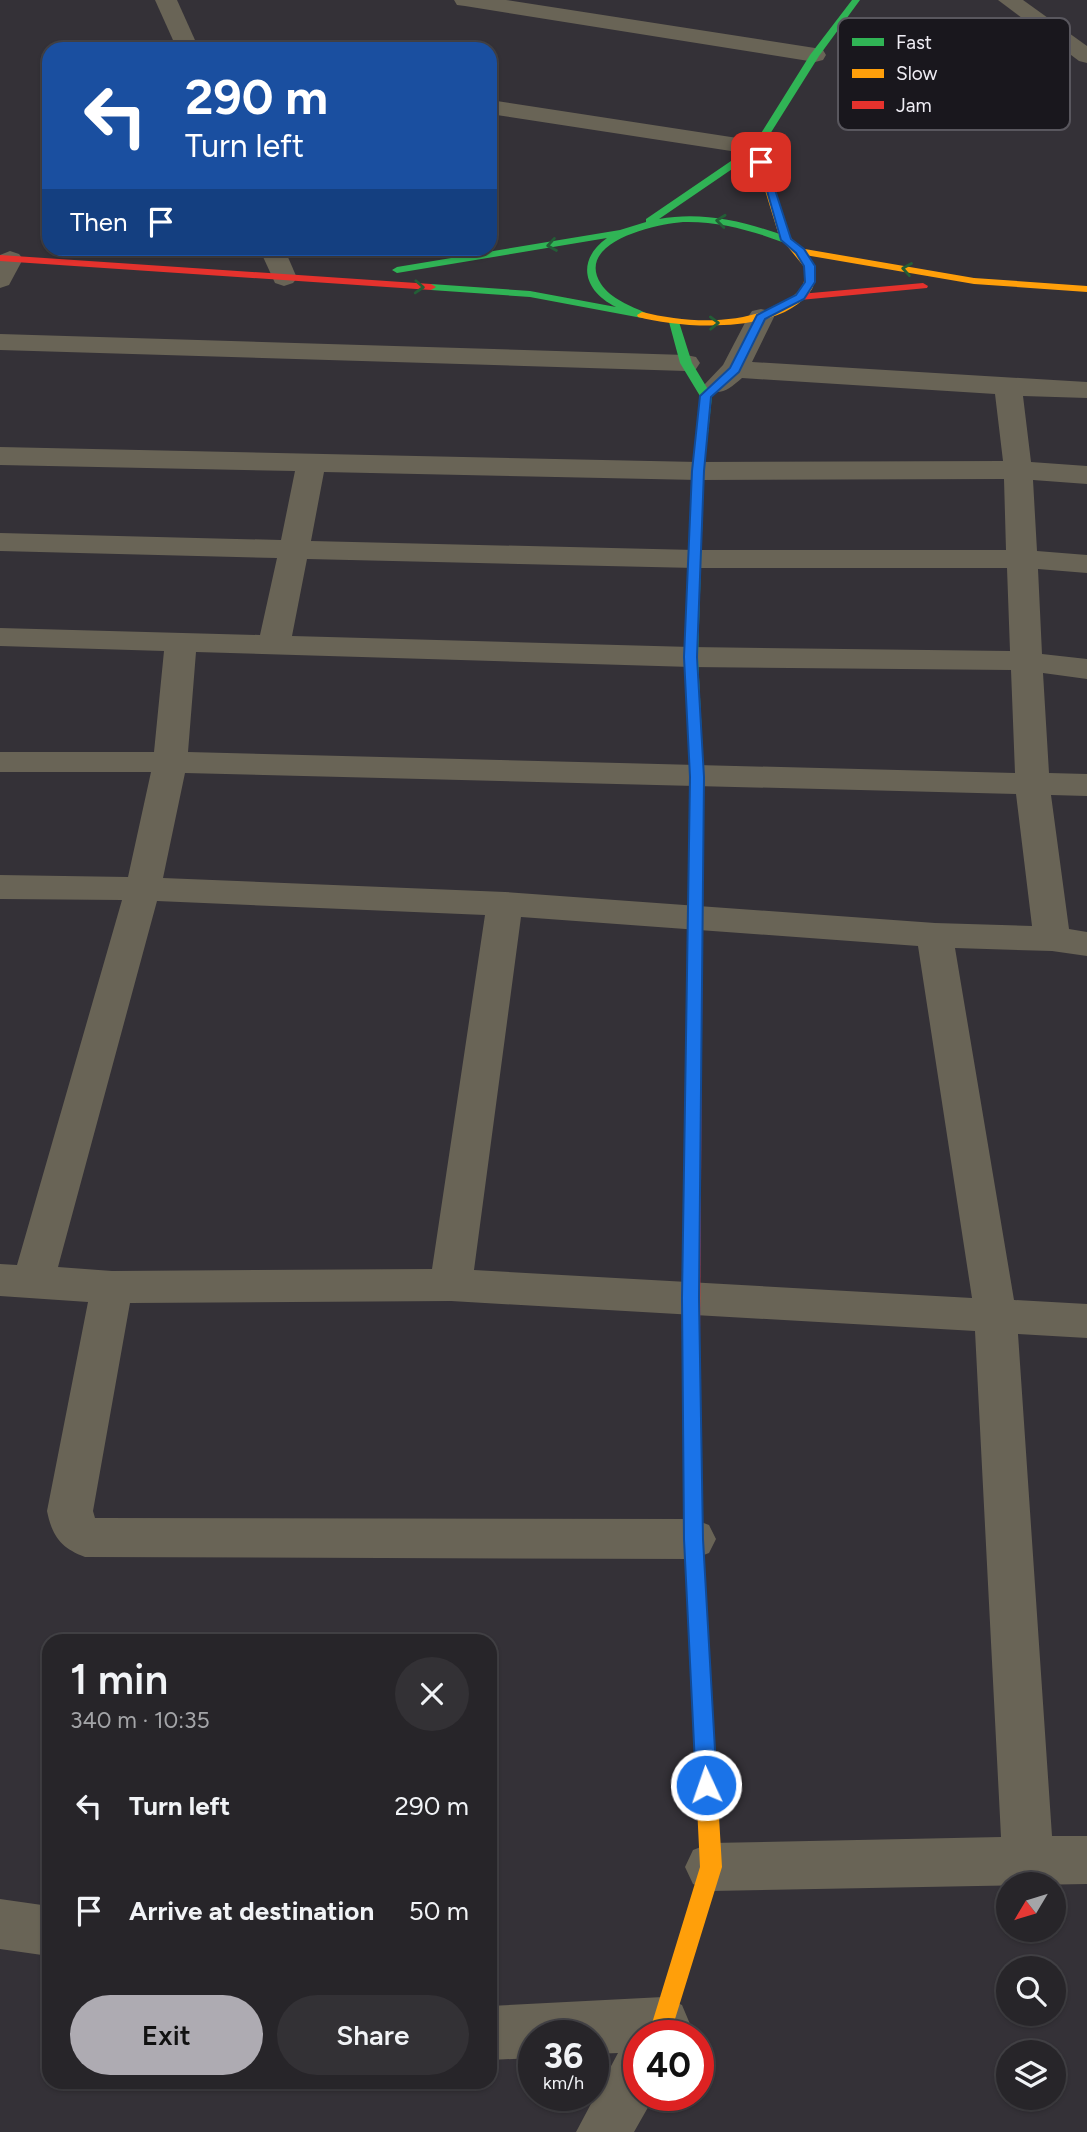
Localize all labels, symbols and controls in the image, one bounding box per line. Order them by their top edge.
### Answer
legend [838,18,1070,130]
text: Fast [896,31,932,54]
text: Slow [896,62,938,85]
text: 290 m [185,67,328,126]
icon: left [70,70,161,161]
text: Jam [896,94,932,117]
text: Turn left [185,127,304,165]
pin [731,132,791,192]
icon: arrive [742,143,780,181]
icon: arrive [142,203,180,241]
text: Then [70,206,128,238]
one-way arrow [715,214,726,229]
one-way arrow [546,237,557,252]
one-way arrow [901,262,913,277]
one-way arrow [413,279,424,294]
one-way arrow [709,315,720,330]
text: 1 min [70,1654,168,1705]
button: close [395,1657,469,1731]
text: 340 m · 10:35 [70,1706,210,1734]
position arrow [669,1748,743,1822]
icon: left [70,1787,108,1825]
text: Turn left [129,1790,230,1822]
text: 290 m [395,1790,469,1822]
north arrow [996,1872,1066,1942]
map controls [996,1872,1066,2110]
icon: arrive [70,1892,108,1930]
text: Arrive at destination [129,1895,374,1927]
text: 50 m [409,1895,469,1927]
button: search [996,1956,1066,2026]
button: Exit [70,1995,263,2075]
button: Share [277,1995,469,2075]
speed limit sign: 40 [623,2020,714,2111]
text: 36 [544,2035,583,2077]
button: layers [996,2040,1066,2110]
text: km/h [543,2072,584,2094]

